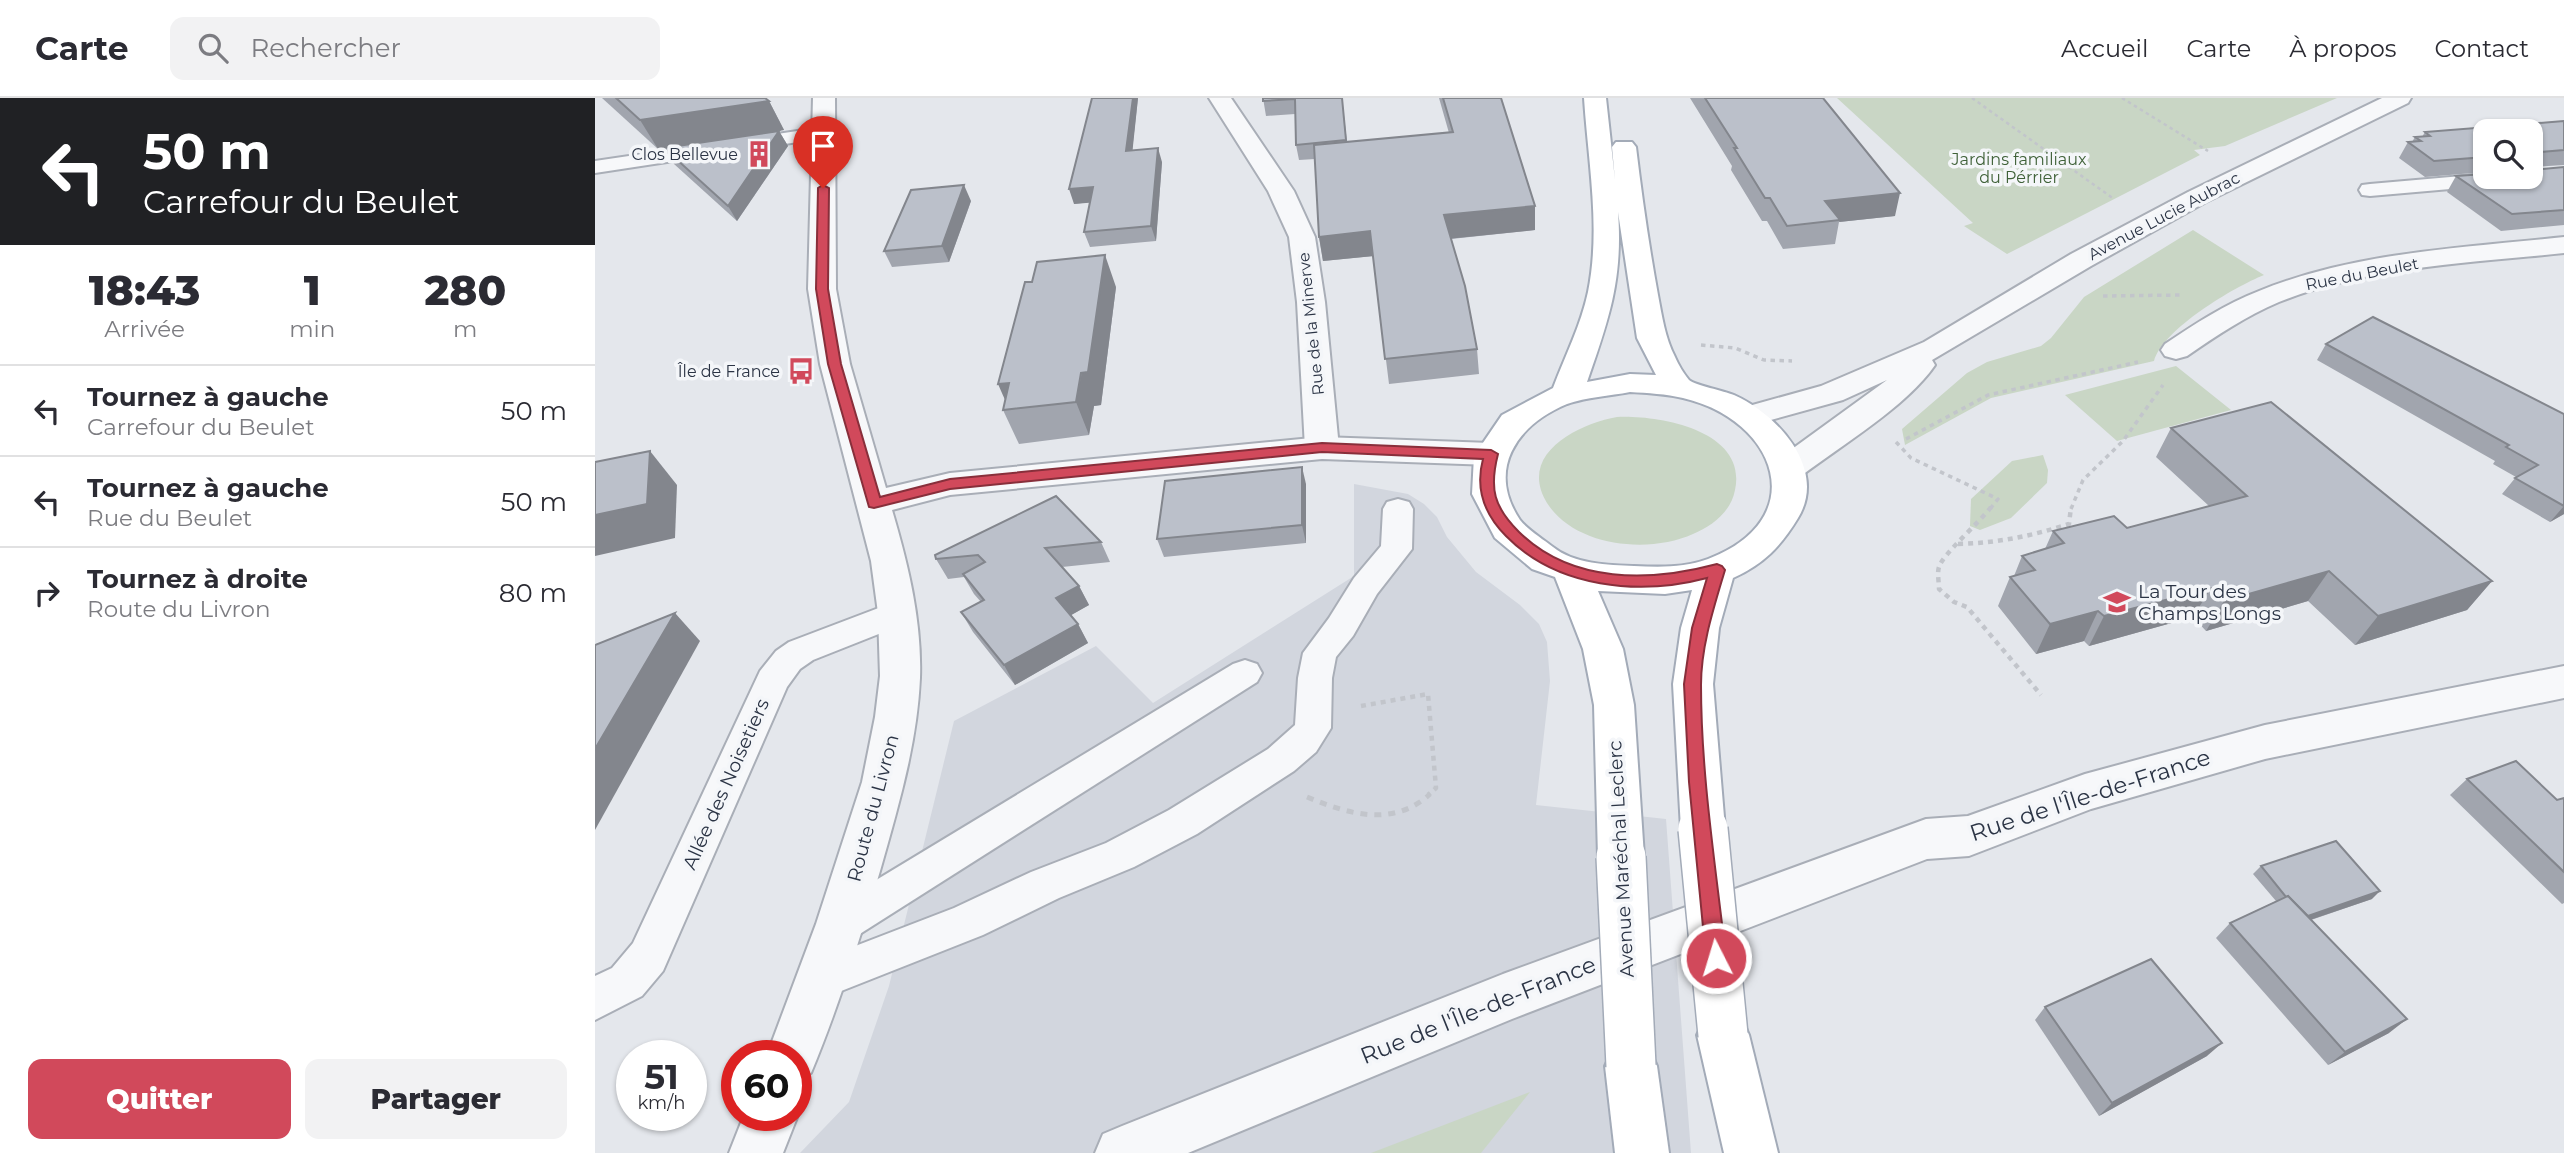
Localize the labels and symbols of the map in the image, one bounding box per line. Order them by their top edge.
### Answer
pin [793,116,853,188]
building icon: Clos Bellevue [744,139,774,169]
place label: Clos Bellevue [631,145,738,164]
park label: Jardins familiaux du Pérrier [1951,150,2087,187]
street label: Avenue Lucie Aubrac [2085,168,2243,264]
street label: Rue de la Minerve [1294,252,1328,396]
street label: Rue du Beulet [2304,254,2421,294]
bus stop icon: Île de France [786,356,816,386]
place label: Île de France [677,362,780,381]
place label: La Tour des Champs Longs [2138,580,2281,625]
school or university icon: La Tour des Champs Longs [2102,587,2132,617]
street label: Allée des Noisetiers [678,695,774,873]
street label: Route du Livron [842,732,904,884]
street label: Avenue Maréchal Leclerc [1603,740,1639,978]
street label: Rue de l'Île-de-France [1966,743,2214,847]
position arrow [1679,921,1753,995]
street label: Rue de l'Île-de-France [1356,950,1600,1070]
speed limit sign: 60 [721,1040,812,1131]

